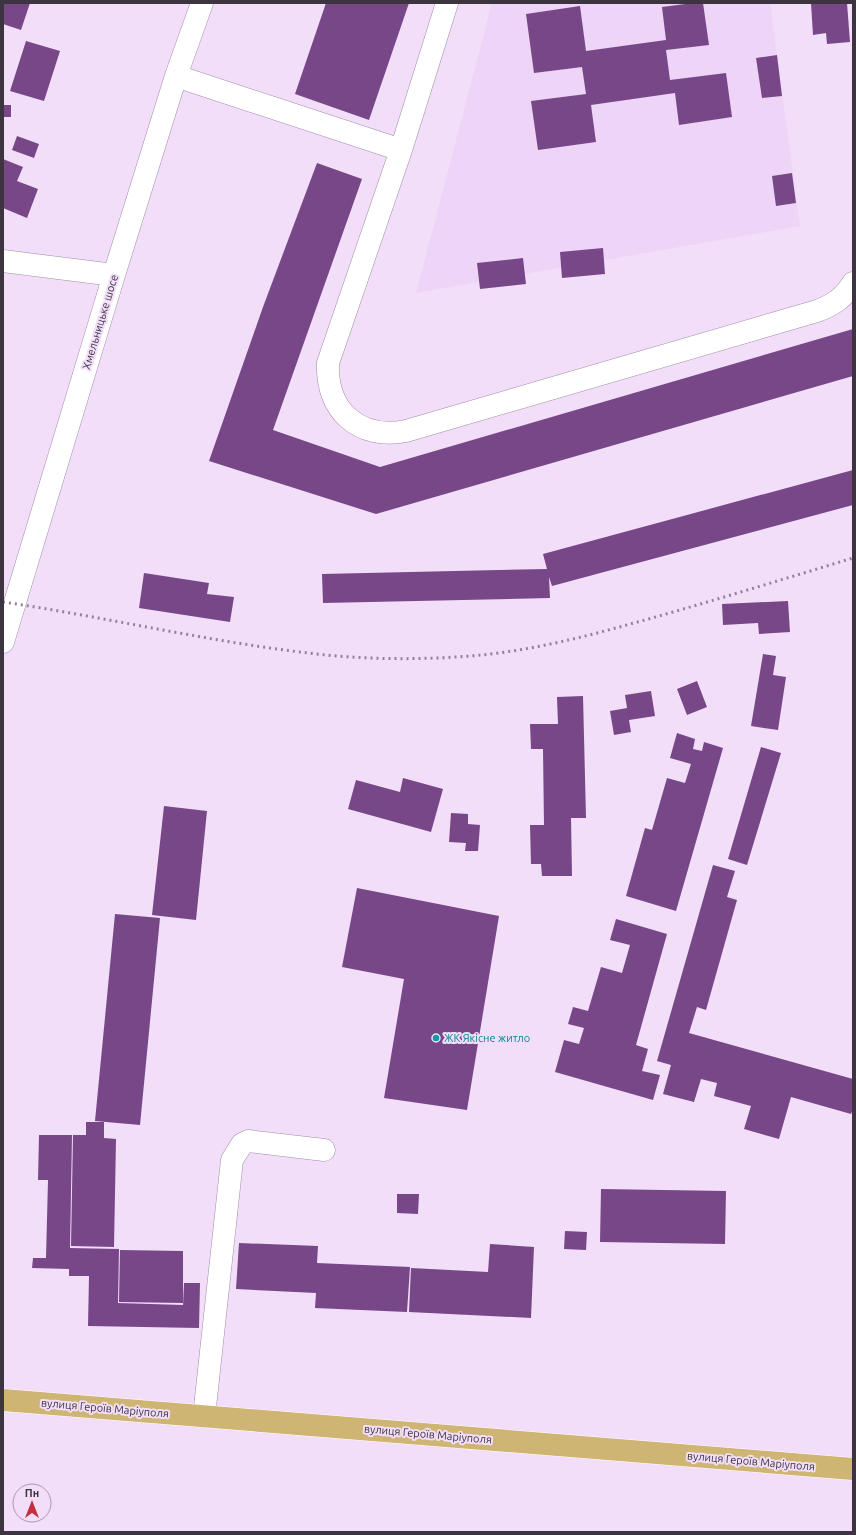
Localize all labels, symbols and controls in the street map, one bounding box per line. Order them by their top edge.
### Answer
street label: Хмельницьке шосе [80,273,120,371]
place label: ЖК Якісне житло [444,1032,530,1044]
marker: ЖК Якісне житло [431,1033,441,1043]
street label: вулиця Героїв Маріуполя [41,1396,169,1420]
street label: вулиця Героїв Маріуполя [364,1422,492,1446]
street label: вулиця Героїв Маріуполя [687,1449,815,1473]
north arrow [12,1483,52,1523]
text: Пн [25,1487,39,1499]

